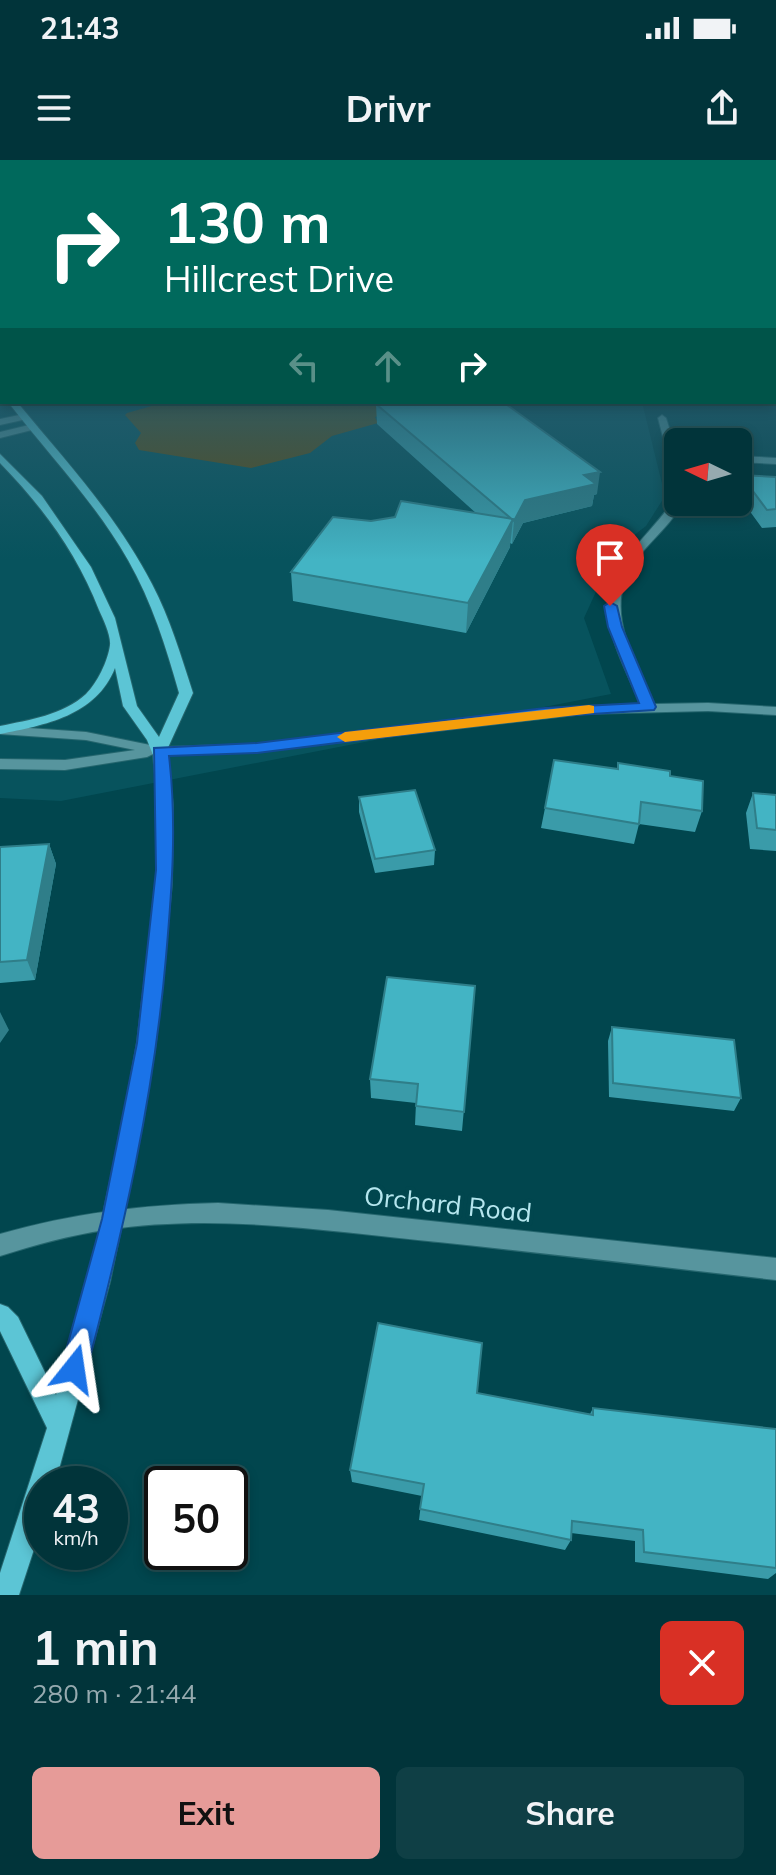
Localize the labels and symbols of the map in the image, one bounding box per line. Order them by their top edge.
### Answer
north arrow [664,428,752,516]
pin [576,524,644,606]
street label: Orchard Road [363,1179,533,1229]
position arrow [32,1327,116,1411]
speed limit sign: 50 [144,1466,248,1570]

